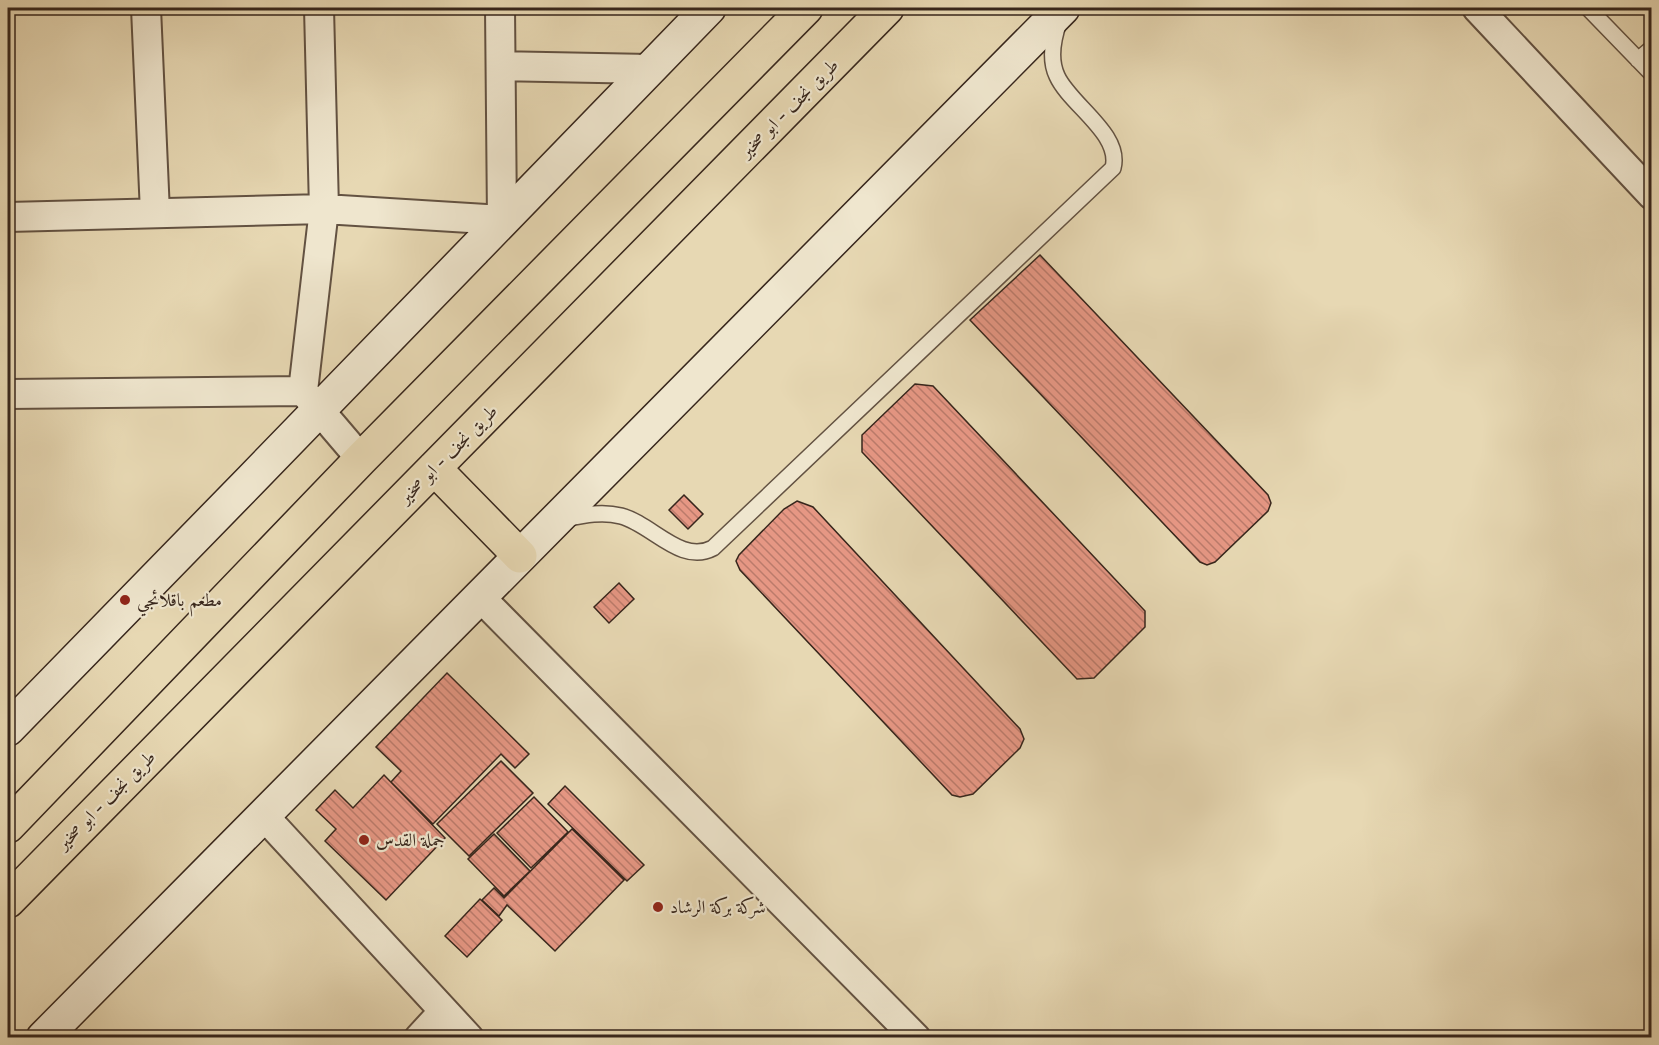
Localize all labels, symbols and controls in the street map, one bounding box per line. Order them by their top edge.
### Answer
street label: طريق نجف - ابو صخير [734,54,844,164]
street label: طريق نجف - ابو صخير [393,400,503,510]
place label: مطعم باقلائجي [137,589,222,617]
marker: مطعم باقلائجي [118,593,132,607]
street label: طريق نجف - ابو صخير [51,746,161,856]
place label: جملة القدس [376,829,445,851]
marker: جملة القدس [357,833,371,847]
place label: شركة بركة الرشاد [670,896,766,919]
marker: شركة بركة الرشاد [651,900,665,914]

